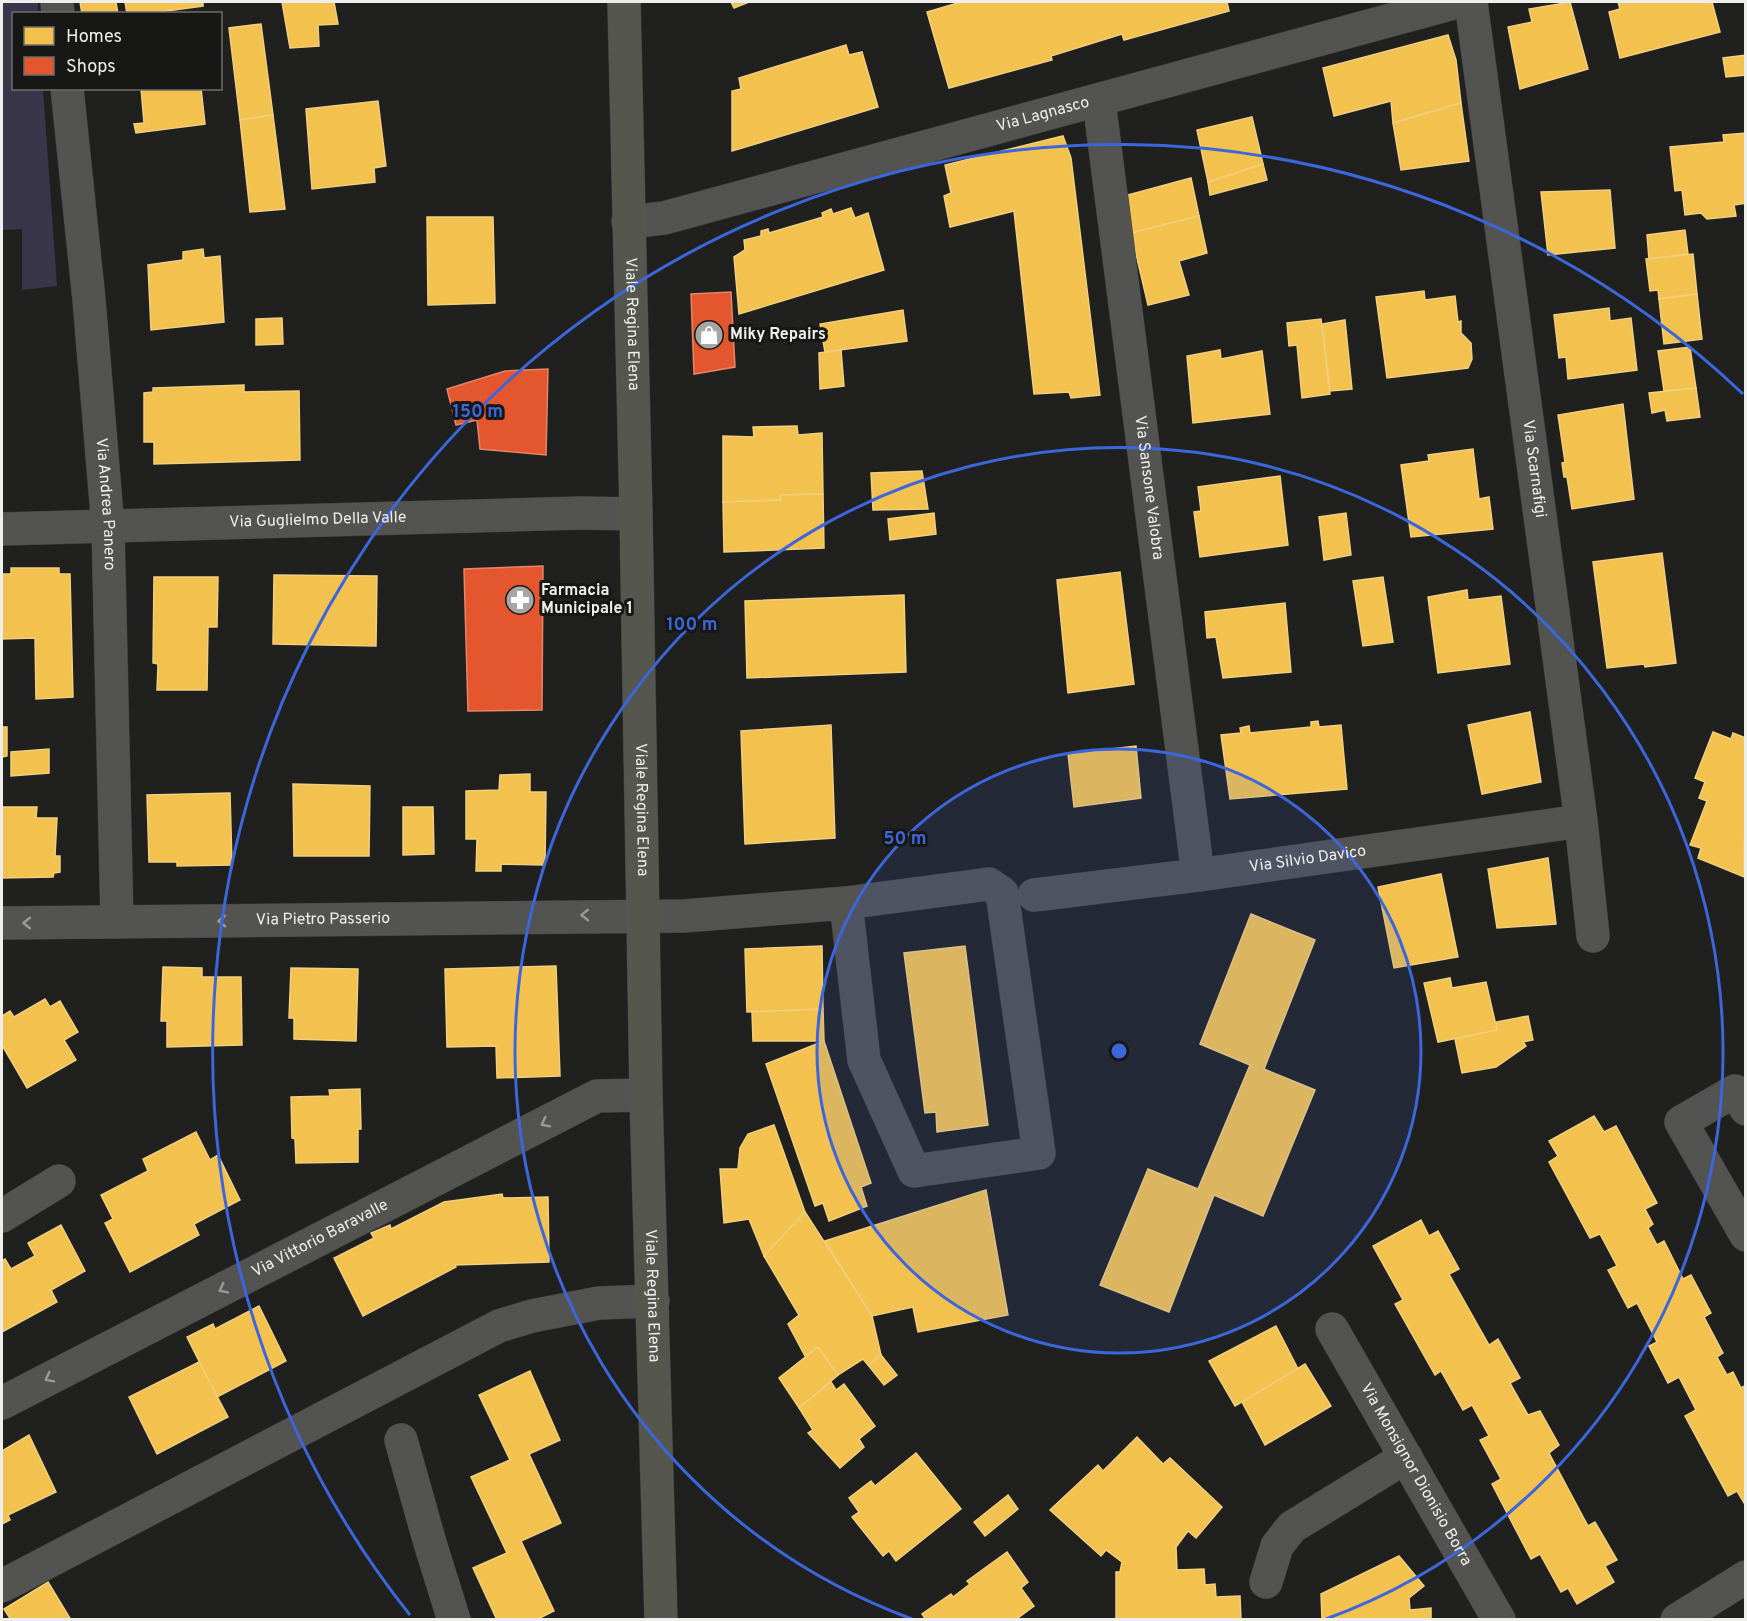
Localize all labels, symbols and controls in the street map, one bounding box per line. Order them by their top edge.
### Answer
legend [12,12,222,90]
text: Homes [66,26,122,49]
text: Shops [66,56,116,79]
street label: Via Lagnasco [994,93,1092,137]
street label: Viale Regina Elena [620,257,643,391]
shop icon: Miky Repairs [693,319,725,351]
place label: Miky Repairs [730,325,826,345]
text: 150 m [453,401,503,424]
street label: Via Sansone Valobra [1129,415,1168,561]
street label: Via Scarnafigi [1517,419,1550,519]
street label: Via Andrea Panero [91,437,119,571]
street label: Via Guglielmo Della Valle [229,508,407,533]
place label: Farmacia Municipale 1 [541,581,633,619]
pharmacy icon: Farmacia Municipale 1 [504,584,536,616]
text: 100 m [666,614,718,637]
street label: Viale Regina Elena [630,743,652,877]
text: 50 m [883,828,927,851]
street label: Via Silvio Davico [1248,841,1368,878]
street label: Via Pietro Passerio [256,909,390,930]
one-way arrow [581,909,590,922]
one-way arrow [218,915,227,928]
one-way arrow [23,917,32,929]
centre of rings [1109,1041,1129,1061]
one-way arrow [541,1116,552,1127]
street label: Via Vittorio Baravalle [248,1195,392,1282]
street label: Viale Regina Elena [640,1229,664,1363]
one-way arrow [218,1282,229,1293]
one-way arrow [45,1371,56,1383]
street label: Via Monsignor Dionisio Borra [1355,1380,1476,1570]

